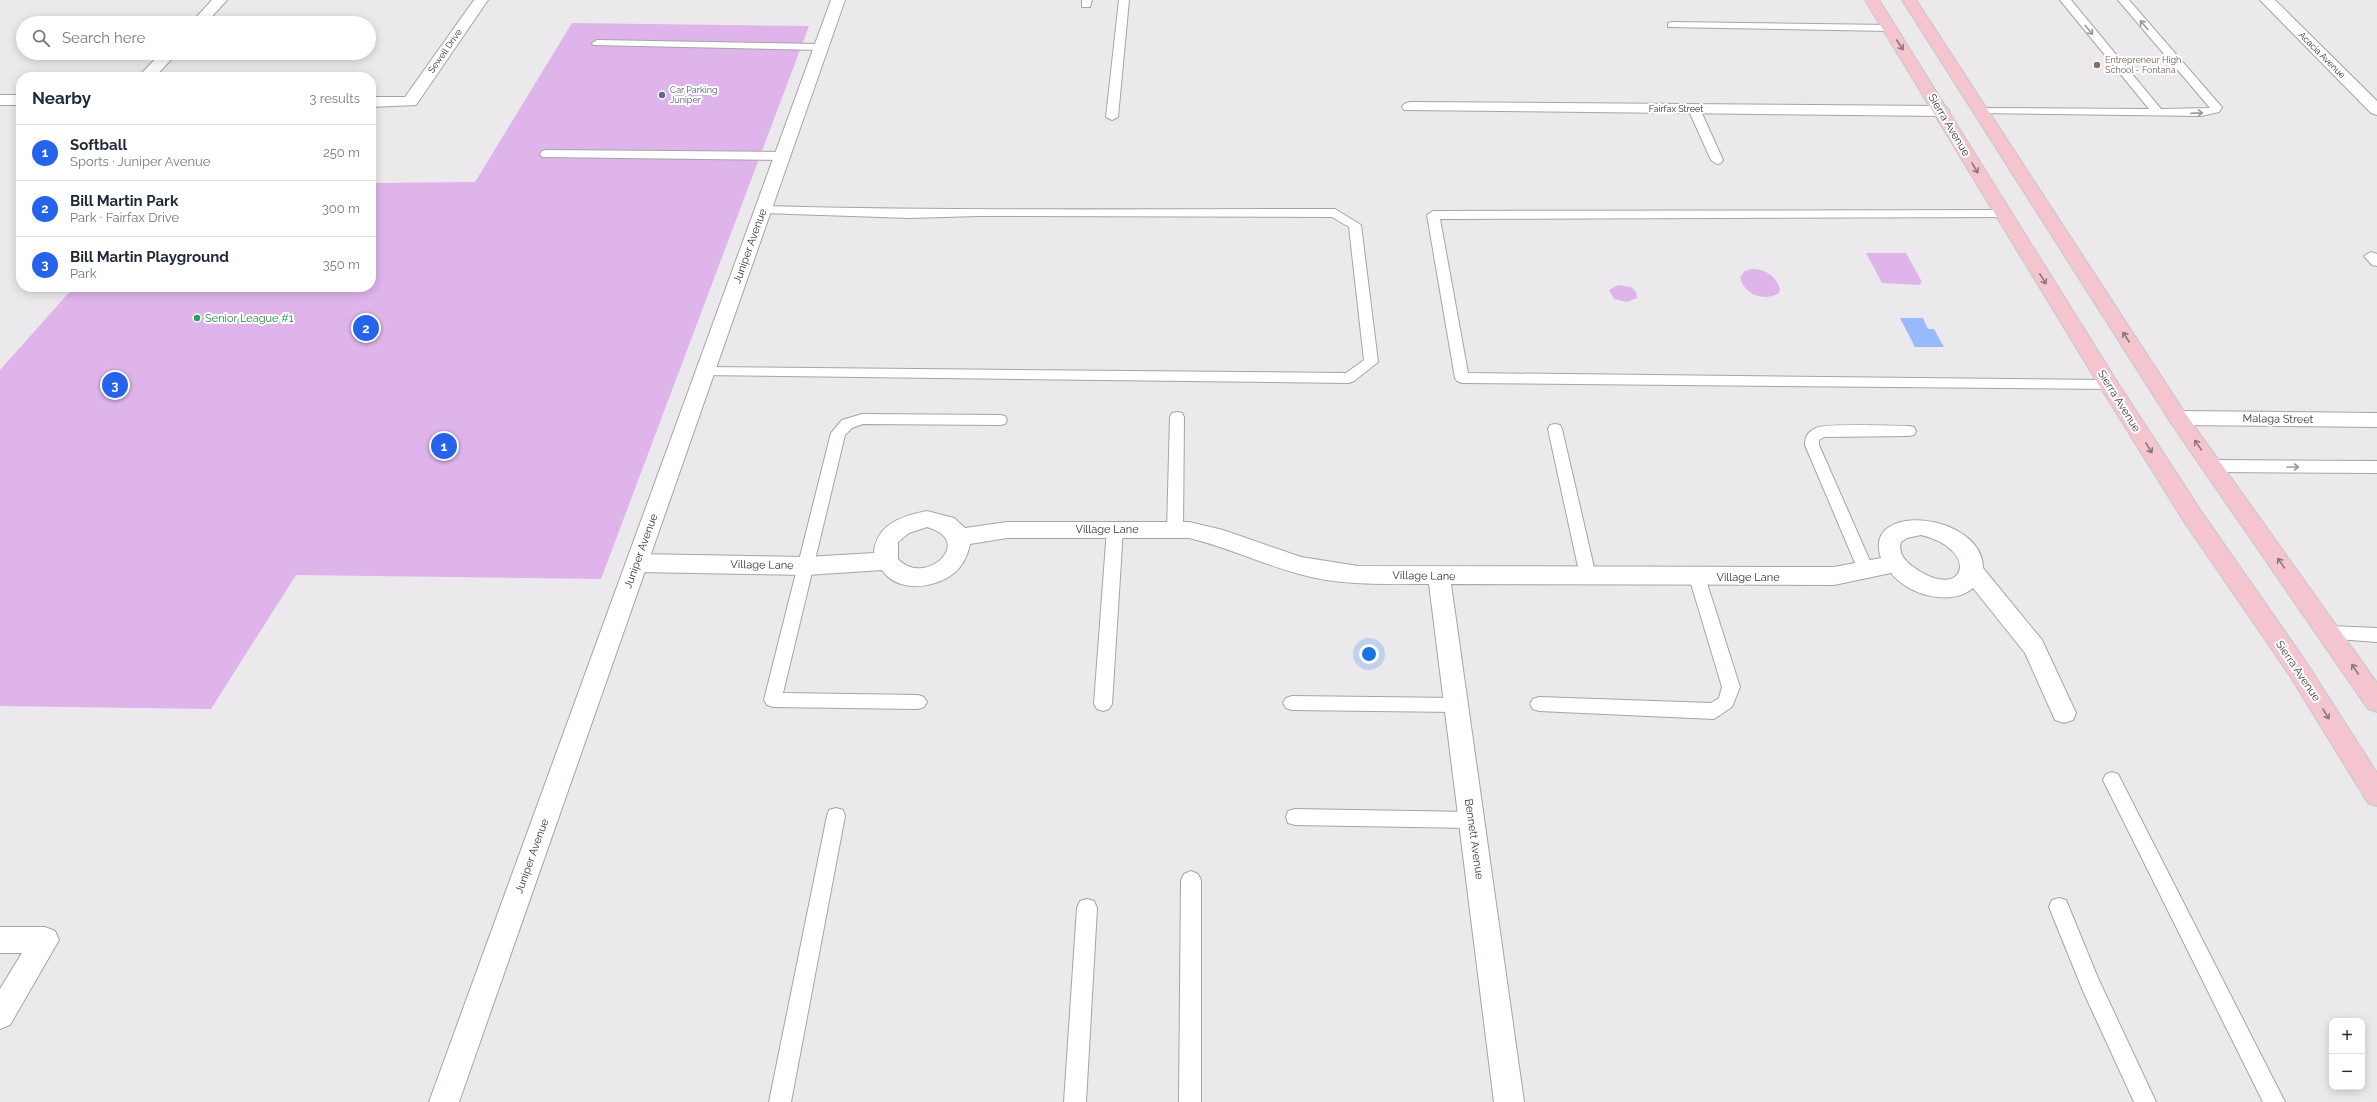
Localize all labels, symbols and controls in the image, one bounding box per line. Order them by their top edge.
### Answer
search box [16,16,376,60]
one-way arrow [2140,19,2149,30]
one-way arrow [2085,25,2094,35]
street label: Sewell Drive [426,26,464,75]
icon: search [30,27,52,49]
text: Search here [62,29,145,47]
street label: Acacia Avenue [2297,30,2348,81]
one-way arrow [1896,39,1904,50]
place label: Entrepreneur High School - Fontana [2105,55,2181,75]
marker: Entrepreneur High School - Fontana [2092,60,2102,70]
place label: Car Parking Juniper [670,85,717,105]
text: Nearby [32,88,91,108]
marker: Car Parking Juniper [657,90,667,100]
text: 3 results [310,91,360,106]
street label: Sierra Avenue [1925,92,1973,159]
street label: Fairfax Street [1649,104,1703,114]
one-way arrow [2190,109,2203,117]
text: Softball [70,136,127,154]
text: 1 [42,145,48,160]
text: 250 m [323,145,360,160]
text: Sports · Juniper Avenue [70,154,210,169]
one-way arrow [1971,162,1979,173]
text: Bill Martin Park [70,192,178,210]
text: 2 [41,201,49,216]
text: 300 m [322,201,360,216]
street label: Juniper Avenue [730,206,770,285]
text: Park · Fairfax Drive [70,210,179,225]
text: Bill Martin Playground [70,248,229,266]
text: 3 [41,257,49,272]
text: 350 m [323,257,360,272]
text: Park [70,266,97,281]
one-way arrow [2039,273,2047,285]
place label: Senior League #1 [205,312,294,325]
marker: Senior League #1 [192,313,202,323]
pin: 2 [353,313,379,343]
one-way arrow [2122,331,2130,342]
street label: Sierra Avenue [2095,368,2143,435]
pin: 3 [102,370,128,400]
street label: Malaga Street [2243,412,2314,426]
pin: 1 [431,431,457,461]
one-way arrow [2194,440,2202,451]
one-way arrow [2146,442,2154,454]
one-way arrow [2286,463,2299,471]
street label: Juniper Avenue [621,511,661,590]
street label: Village Lane [1075,523,1139,536]
street label: Village Lane [730,558,794,572]
one-way arrow [2277,558,2285,569]
street label: Village Lane [1392,569,1456,583]
street label: Village Lane [1716,571,1780,584]
street label: Sierra Avenue [2273,638,2323,704]
your location [1359,644,1379,664]
one-way arrow [2351,664,2359,675]
one-way arrow [2322,708,2330,719]
street label: Bennett Avenue [1462,798,1486,881]
street label: Juniper Avenue [512,816,552,895]
map controls [2329,1018,2365,1090]
button: + [2329,1018,2365,1054]
button: − [2329,1054,2365,1090]

